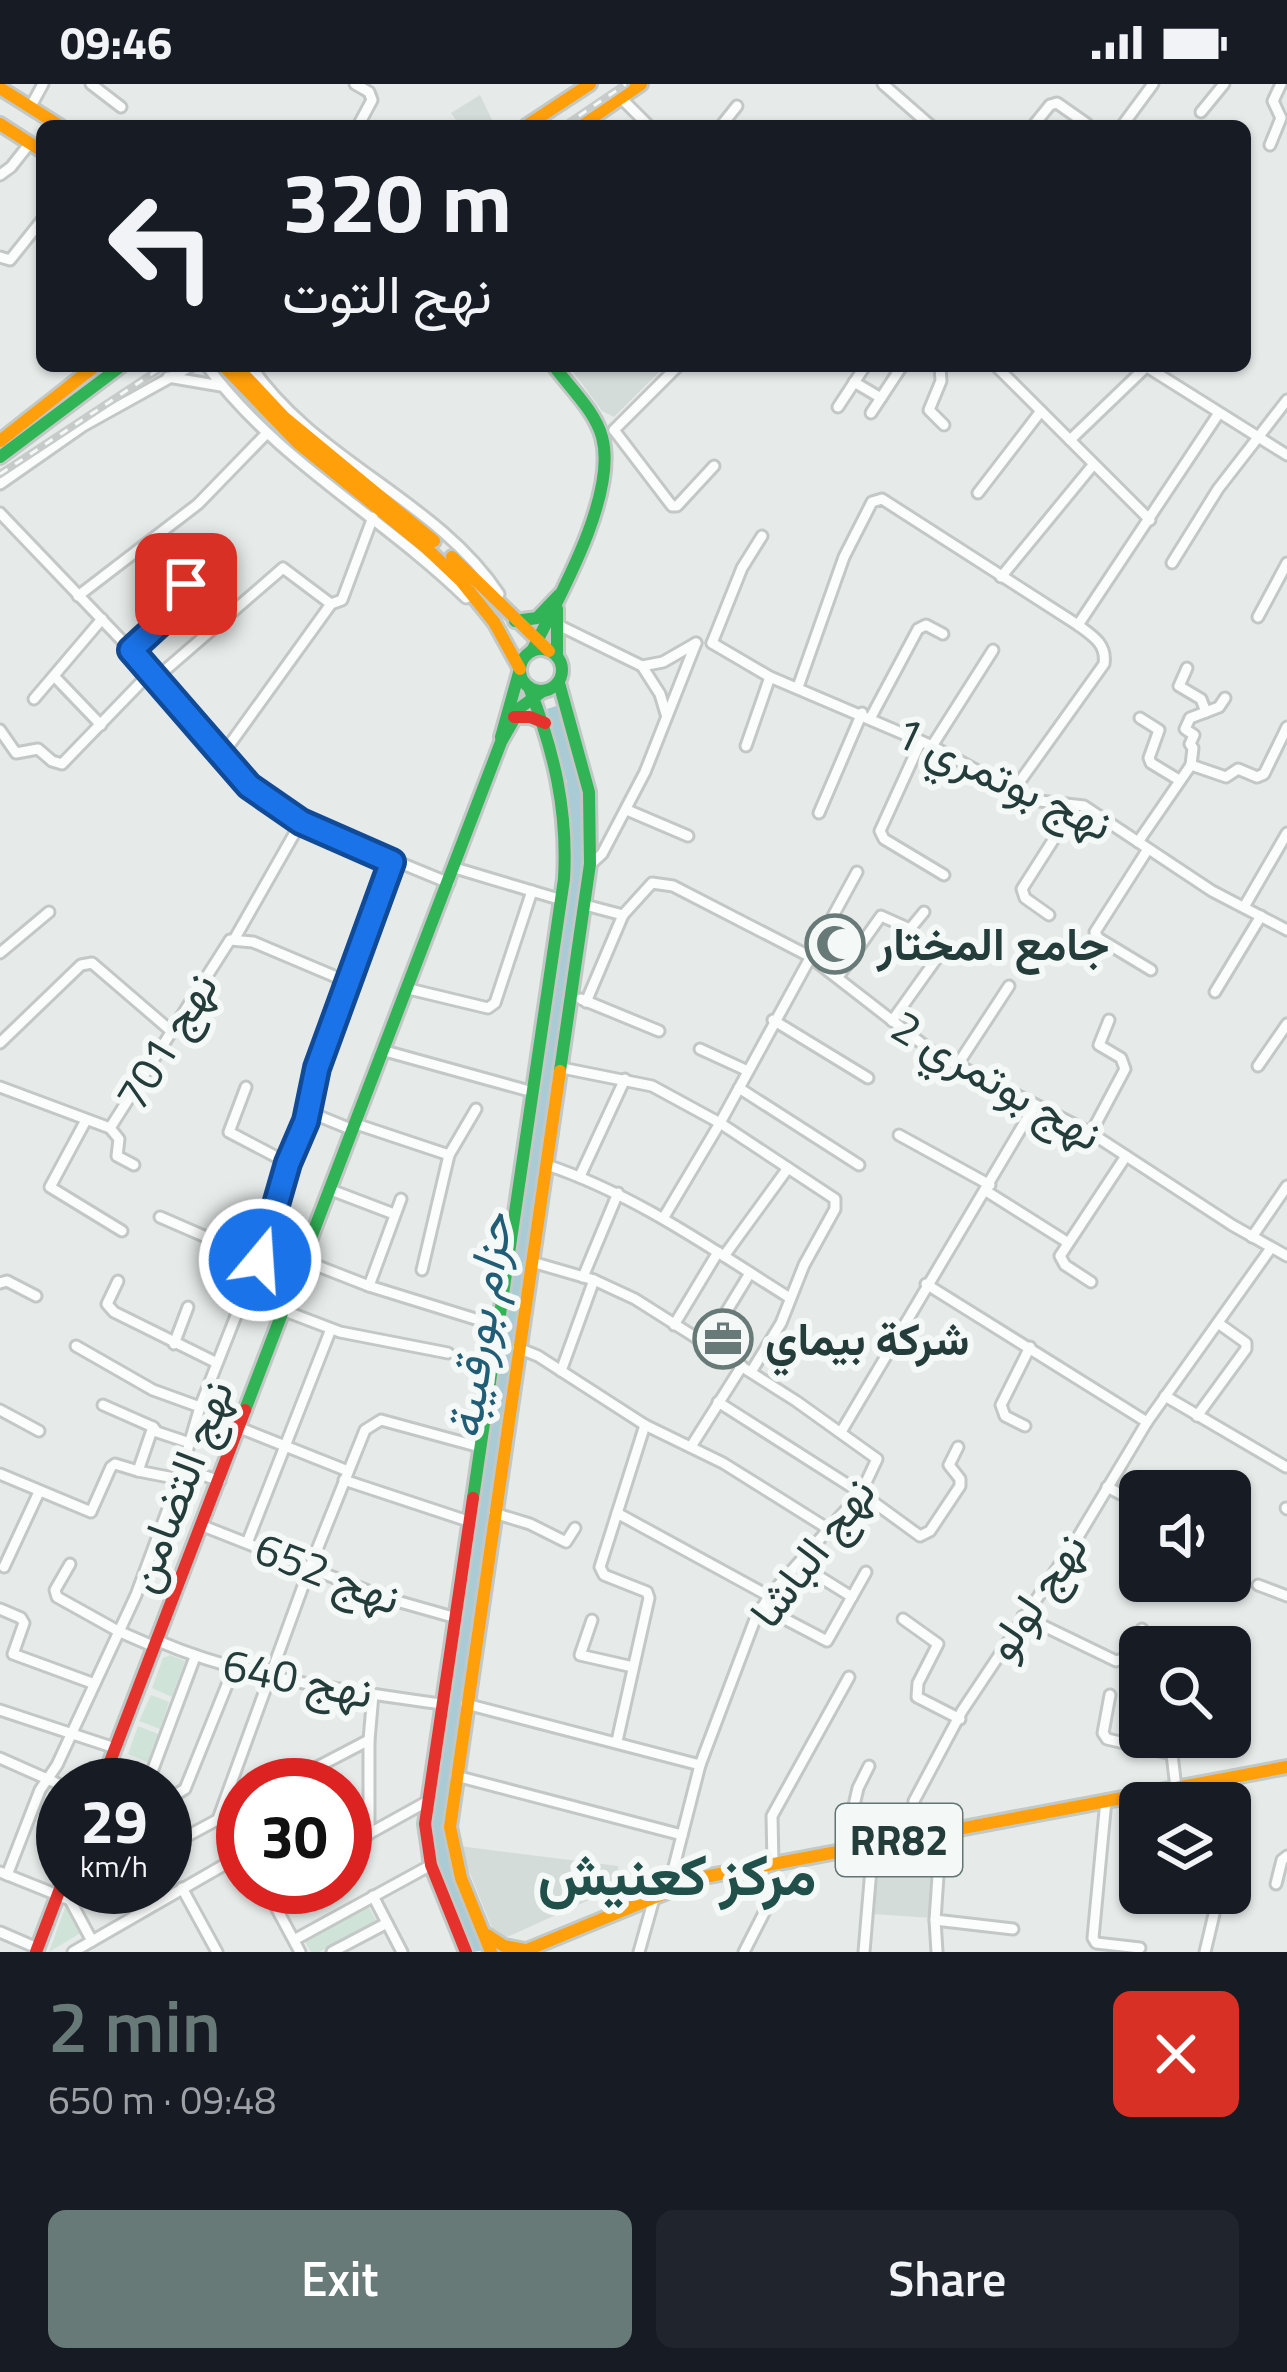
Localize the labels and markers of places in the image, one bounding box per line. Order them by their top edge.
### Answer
pin [135,533,237,635]
place label: جامع المختار [875,909,1109,977]
mosque icon: جامع المختار [804,913,866,975]
place label: شركة بيماي [765,1304,970,1376]
office icon: شركة بيماي [692,1308,754,1370]

